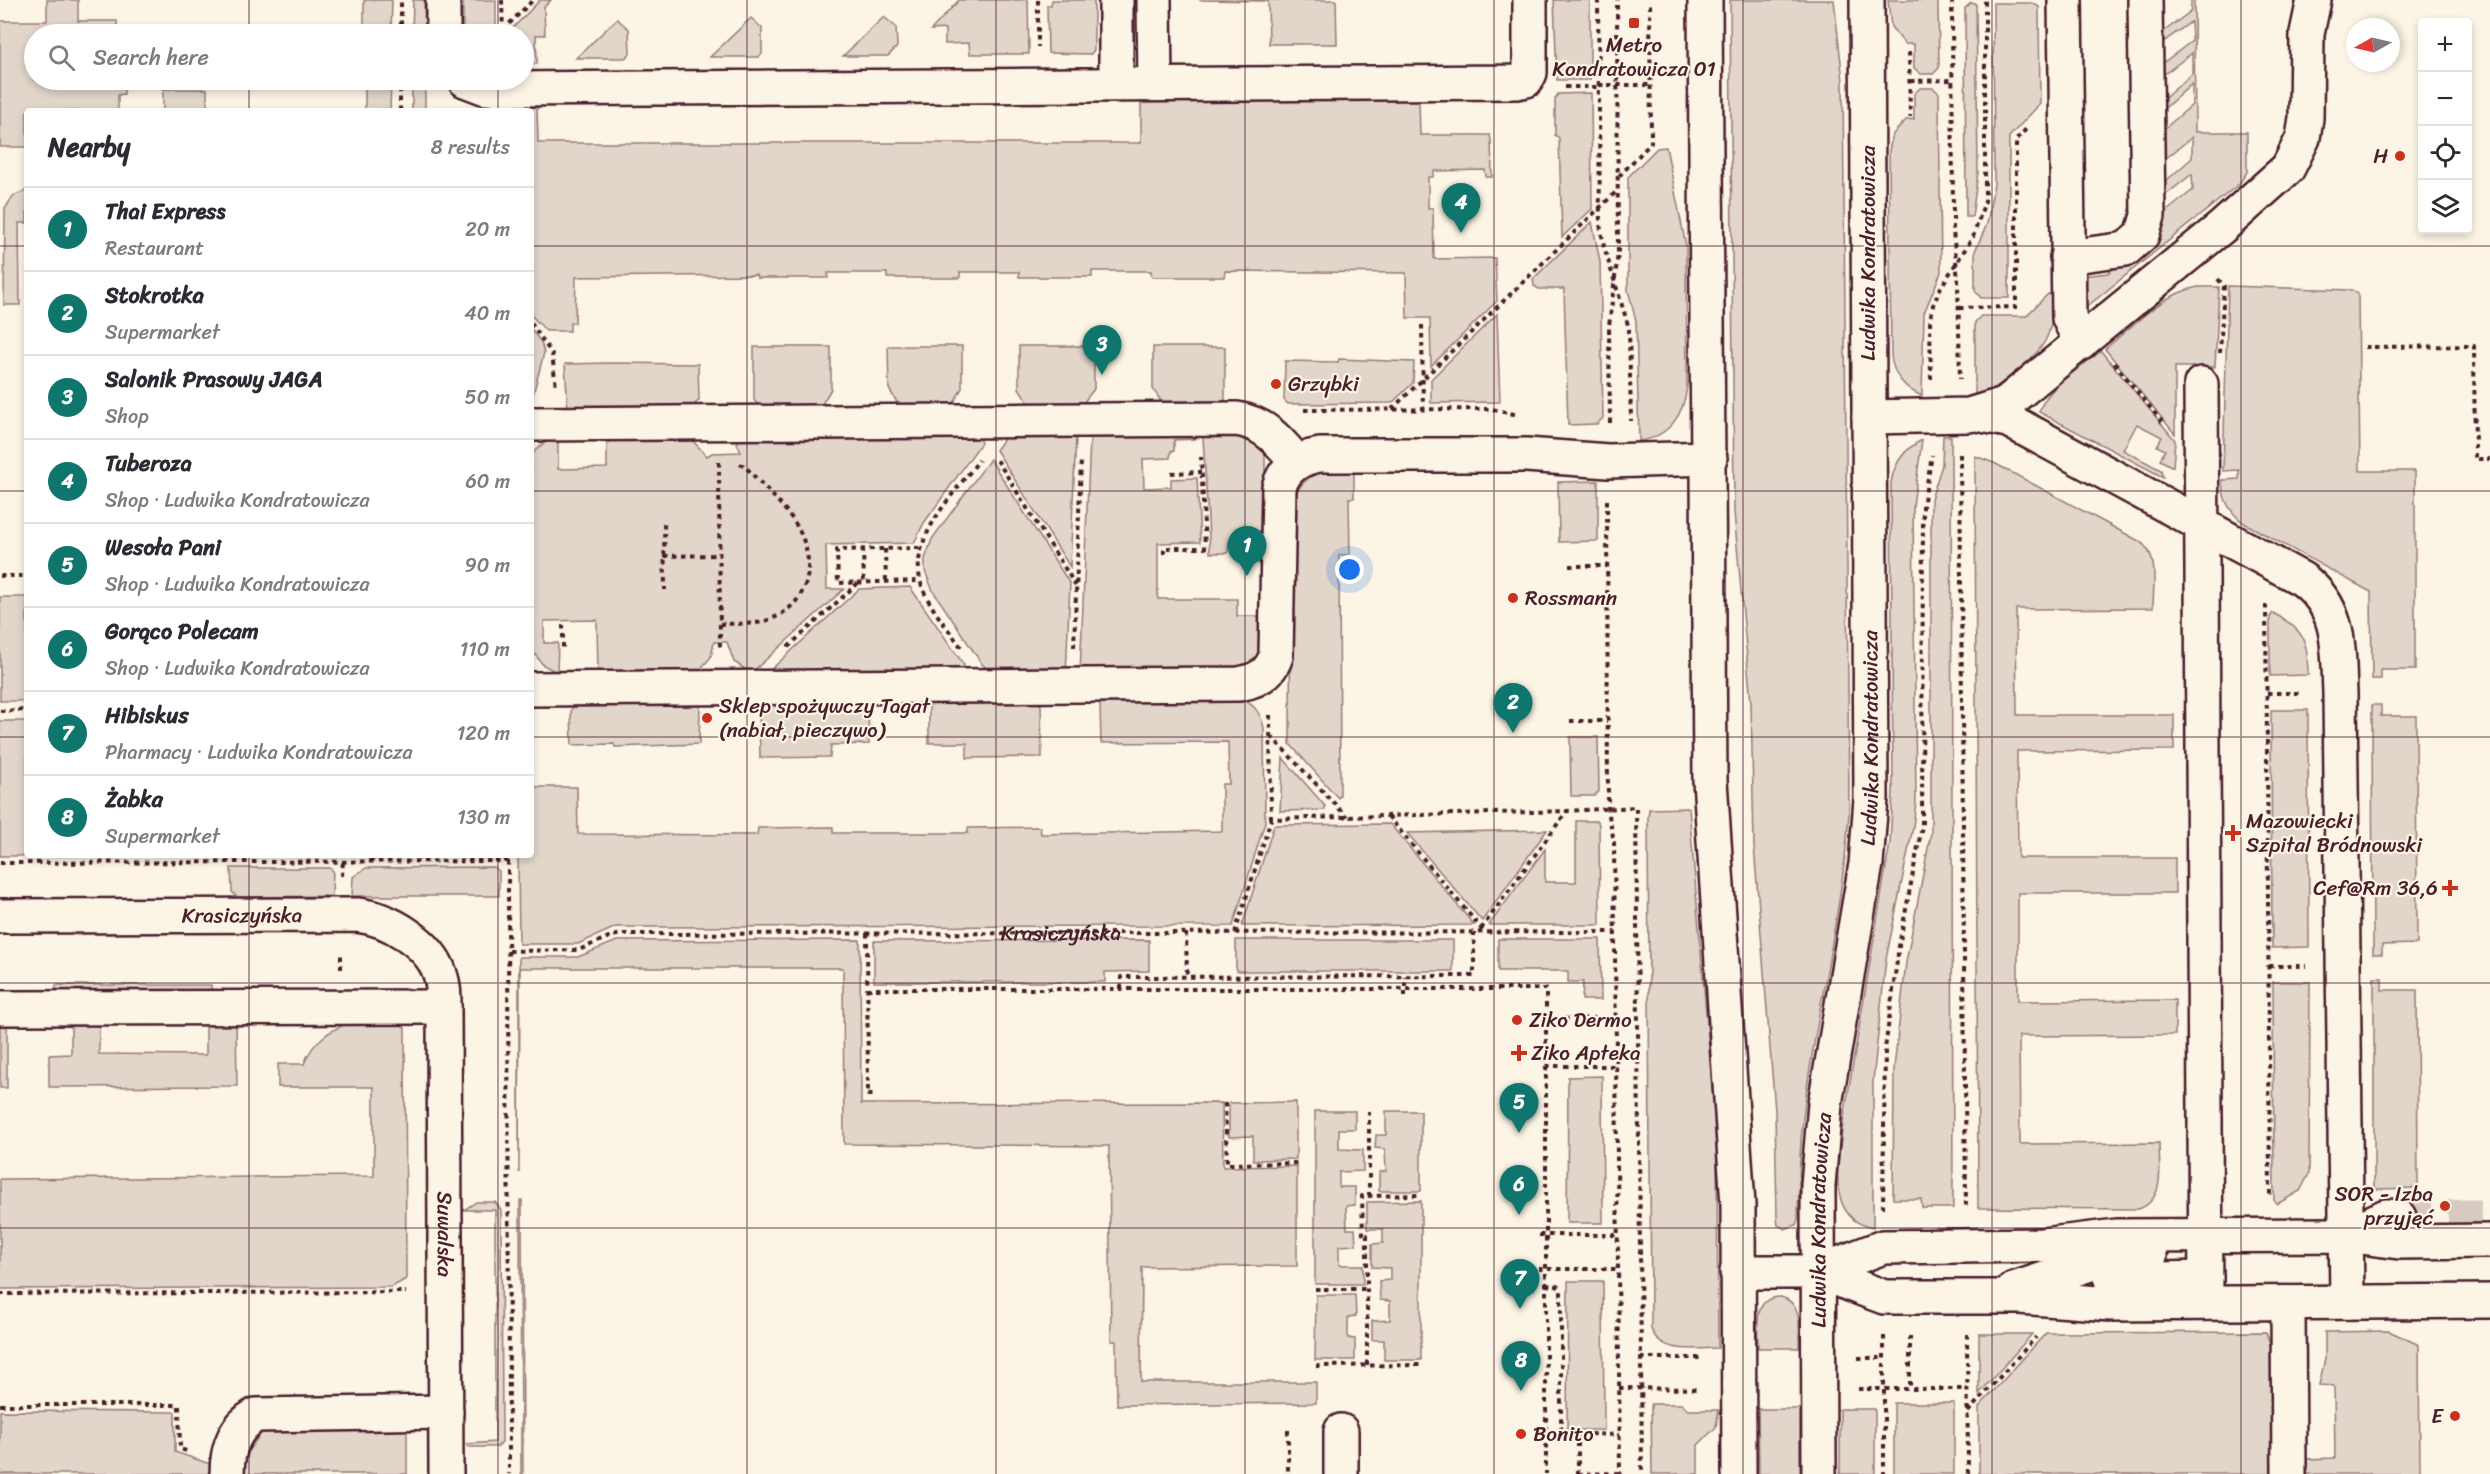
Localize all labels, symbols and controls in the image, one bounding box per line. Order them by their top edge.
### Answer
marker: Metro Kondratowicza 01 [1627,16,1641,30]
north arrow [2346,18,2400,72]
map controls [2418,18,2472,234]
button: + [2418,18,2472,72]
search box [24,24,534,90]
place label: Metro Kondratowicza 01 [1552,26,1716,88]
text: Search here [93,38,209,77]
icon: search [45,41,78,74]
button: − [2418,72,2472,126]
text: Nearby [48,124,130,170]
button: locate [2418,126,2472,180]
text: 8 results [431,130,510,165]
place label: H [2373,137,2388,175]
street label: Ludwika Kondratowicza [1849,145,1887,361]
marker: H [2393,149,2407,163]
button: layers [2418,180,2472,234]
pin: 4 [1442,184,1480,233]
text: Thai Express [105,192,225,231]
text: 1 [63,212,72,247]
text: 20 m [465,212,510,247]
text: Restaurant [105,231,204,266]
text: Stokrotka [105,276,204,315]
text: 2 [62,296,73,331]
text: 40 m [464,296,510,331]
text: Supermarket [105,315,220,350]
pin: 3 [1082,326,1122,375]
text: Salonik Prasowy JAGA [105,360,322,399]
place label: Grzybki [1288,365,1360,403]
marker: Grzybki [1269,377,1283,391]
text: 3 [62,380,73,415]
text: 50 m [465,380,510,415]
text: Shop [105,399,149,434]
text: Tuberoza [105,444,192,483]
text: 4 [61,464,74,499]
text: 60 m [465,464,510,499]
text: Shop · Ludwika Kondratowicza [105,483,370,518]
pin: 1 [1228,526,1266,576]
text: Wesoła Pani [105,528,221,567]
text: 5 [61,548,74,583]
text: 90 m [465,548,510,583]
your location [1335,555,1364,584]
text: Shop · Ludwika Kondratowicza [105,567,370,602]
place label: Rossmann [1525,579,1617,617]
marker: Rossmann [1506,591,1520,605]
text: Gorąco Polecam [105,612,259,651]
street label: Ludwika Kondratowicza [1848,630,1890,847]
text: 6 [62,632,73,667]
text: 110 m [460,632,510,667]
text: Shop · Ludwika Kondratowicza [105,651,370,686]
pin: 2 [1494,684,1532,733]
place label: Sklep spożywczy Tagat (nabiał, pieczywo) [719,687,932,749]
text: Hibiskus [105,696,189,735]
marker: Sklep spożywczy Tagat (nabiał, pieczywo) [700,711,714,725]
text: 7 [62,716,73,751]
text: 120 m [457,716,510,751]
text: Pharmacy · Ludwika Kondratowicza [105,735,412,770]
text: Żabka [105,780,163,819]
text: 8 [61,800,74,835]
text: 130 m [457,800,510,835]
place label: Mazowiecki Szpital Bródnowski [2246,802,2423,864]
text: Supermarket [105,819,220,854]
marker: Mazowiecki Szpital Bródnowski [2224,824,2242,842]
place label: Cef@Rm 36,6 [2313,869,2438,907]
marker: Cef@Rm 36,6 [2443,881,2457,895]
street label: Krasiczyńska [182,896,303,934]
street label: Krasiczyńska [1001,914,1122,952]
place label: Ziko Dermo [1529,1001,1632,1039]
marker: Ziko Dermo [1510,1013,1524,1027]
place label: Ziko Apteka [1531,1034,1641,1072]
marker: Ziko Apteka [1512,1046,1526,1060]
pin: 5 [1500,1084,1538,1133]
street label: Ludwika Kondratowicza [1799,1110,1843,1328]
pin: 6 [1500,1166,1538,1215]
place label: SOR - Izba przyjęć [2335,1175,2435,1237]
street label: Suwalska [426,1191,464,1278]
marker: SOR - Izba przyjęć [2438,1199,2452,1213]
pin: 7 [1500,1260,1540,1309]
pin: 8 [1502,1342,1540,1391]
place label: E [2431,1397,2444,1435]
marker: E [2448,1409,2462,1423]
place label: Bonito [1533,1415,1594,1453]
marker: Bonito [1514,1427,1528,1441]

